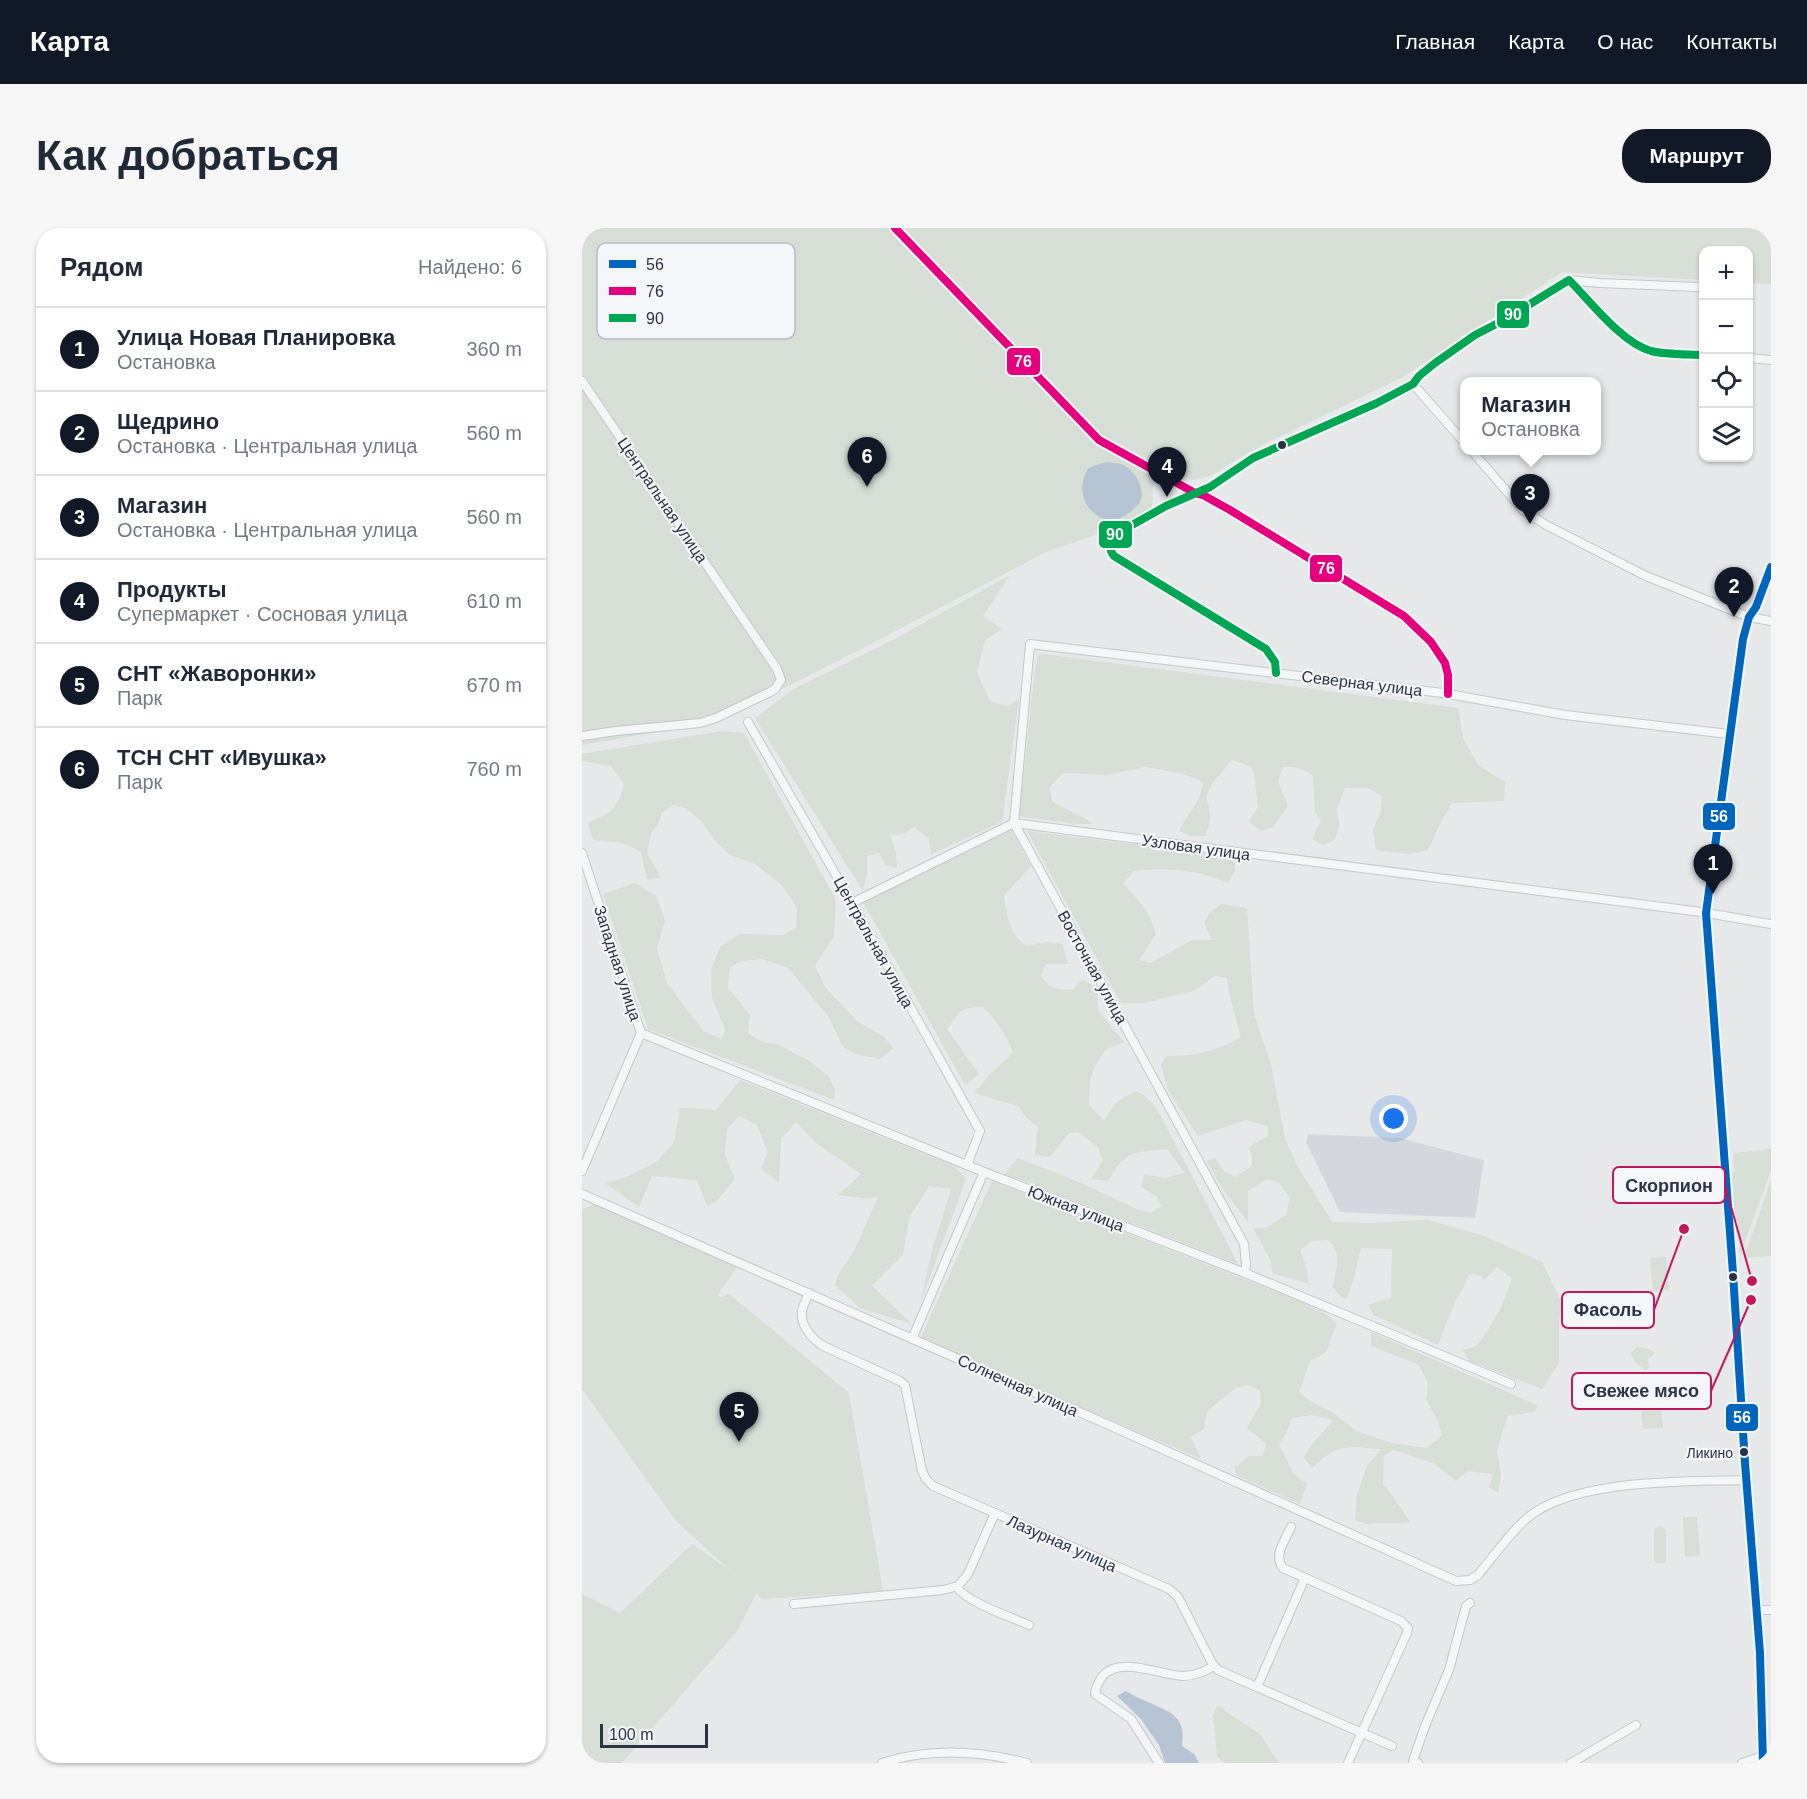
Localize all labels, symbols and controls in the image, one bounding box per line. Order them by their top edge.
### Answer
text: Карта [30,26,109,57]
text: Главная [1395,30,1475,53]
text: Карта [1508,30,1564,53]
text: О нас [1597,30,1653,53]
text: Контакты [1686,30,1777,53]
button: Маршрут [1622,129,1771,183]
text: Как добраться [36,132,340,179]
legend [597,243,795,339]
map controls [1699,246,1753,462]
button: + [1699,246,1753,300]
text: Рядом [60,252,143,282]
text: Найдено: 6 [418,256,522,278]
text: 56 [646,256,664,273]
text: 76 [646,283,664,300]
line badge: 90 [1496,300,1530,329]
button: − [1699,300,1753,354]
text: 90 [1504,306,1522,323]
text: 90 [646,310,664,327]
text: Улица Новая Планировка [117,325,395,350]
text: 1 [74,338,85,360]
text: 360 m [466,338,522,360]
line badge: 76 [1006,347,1041,376]
text: Остановка [117,351,216,373]
text: 76 [1014,353,1032,370]
button: locate [1699,354,1753,408]
popup [1460,377,1601,455]
text: Магазин [1481,392,1571,417]
button: layers [1699,408,1753,462]
text: Щедрино [117,409,219,434]
text: Остановка [1481,418,1580,440]
text: 2 [74,422,85,444]
text: 560 m [466,422,522,444]
text: Остановка · Центральная улица [117,435,418,457]
street label: Центральная улица [614,435,711,566]
pin: 6 [848,438,886,487]
unlabelled marker [1276,439,1288,451]
pin: 4 [1148,448,1186,497]
pin: 3 [1510,474,1550,524]
text: Магазин [117,493,207,518]
text: 3 [74,506,85,528]
text: 560 m [466,506,522,528]
text: Остановка · Центральная улица [117,519,418,541]
line badge: 90 [1098,520,1133,549]
text: 90 [1106,526,1124,543]
line badge: 76 [1309,554,1343,583]
text: 76 [1317,560,1335,577]
pin: 2 [1714,568,1754,617]
text: Продукты [117,577,226,602]
text: 4 [74,590,85,612]
text: 610 m [466,590,522,612]
text: Супермаркет · Сосновая улица [117,603,408,625]
text: СНТ «Жаворонки» [117,661,317,686]
street label: Северная улица [1301,668,1423,699]
text: 5 [74,674,85,696]
text: 670 m [466,674,522,696]
text: Парк [117,687,162,709]
text: ТСН СНТ «Ивушка» [117,745,327,770]
text: 6 [74,758,85,780]
text: 760 m [466,758,522,780]
text: Парк [117,771,162,793]
line badge: 56 [1702,802,1736,831]
text: 56 [1710,808,1728,825]
street label: Узловая улица [1141,831,1251,864]
pin: 1 [1694,844,1732,894]
street label: Центральная улица [830,874,917,1011]
street label: Западная улица [591,903,644,1023]
street label: Восточная улица [1054,908,1131,1027]
your location [1379,1104,1408,1133]
callout: Скорпион [1613,1167,1725,1203]
text: Скорпион [1625,1176,1713,1196]
street label: Южная улица [1025,1182,1126,1235]
unlabelled marker [1727,1271,1739,1283]
callout: Фасоль [1562,1292,1654,1328]
text: Фасоль [1574,1300,1642,1320]
street label: Солнечная улица [955,1351,1081,1420]
callout: Свежее мясо [1572,1373,1711,1409]
text: Свежее мясо [1583,1381,1699,1401]
pin: 5 [720,1392,758,1442]
line badge: 56 [1725,1403,1759,1432]
text: 56 [1733,1409,1751,1426]
place label: Ликино [1687,1445,1733,1461]
marker: Ликино [1738,1446,1750,1458]
street label: Лазурная улица [1004,1512,1119,1575]
scale bar [600,1721,708,1748]
text: 100 m [609,1726,653,1743]

